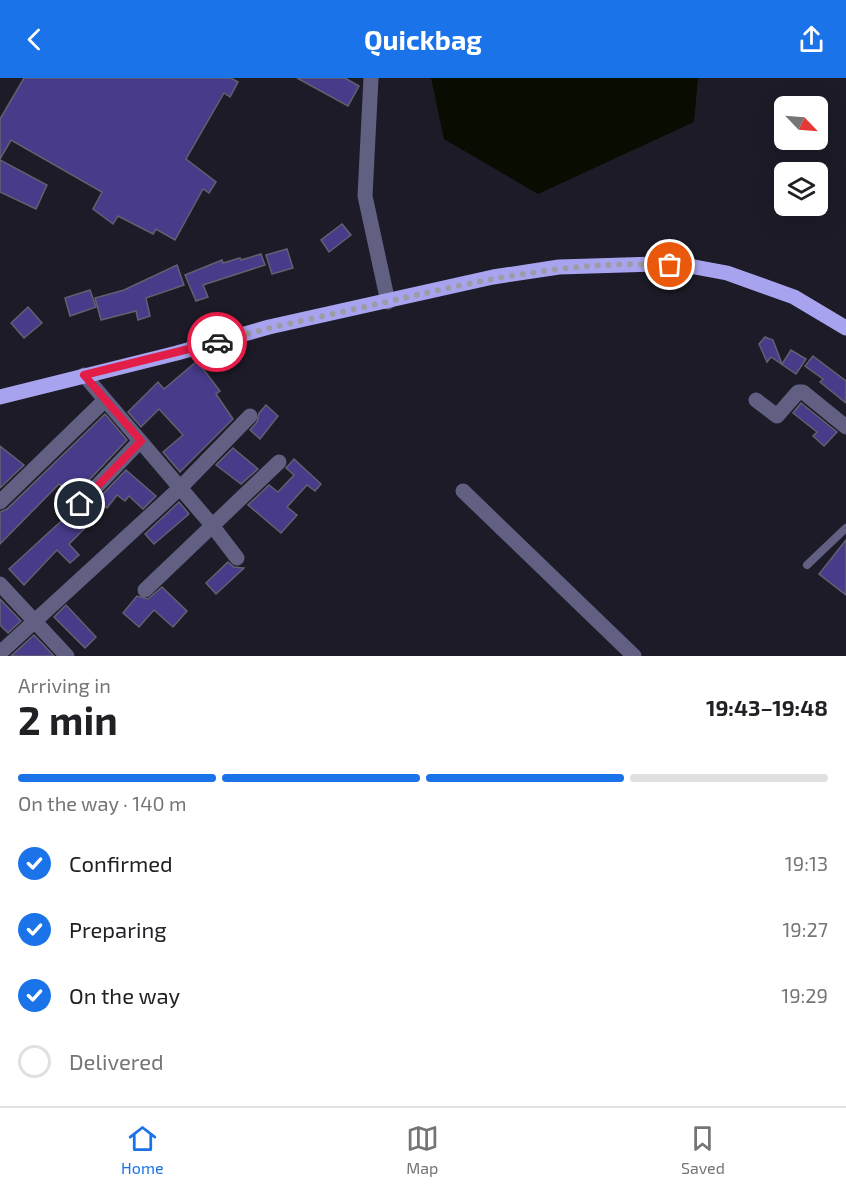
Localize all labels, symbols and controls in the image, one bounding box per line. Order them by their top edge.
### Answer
icon: back [18,23,51,56]
text: Quickbag [364,23,482,55]
icon: share [795,23,828,56]
north arrow [774,96,828,150]
map controls [774,96,828,216]
button: layers [774,162,828,216]
pin [644,239,695,290]
icon: bag [653,248,686,281]
courier [187,312,247,372]
icon: car [201,326,234,359]
pin [54,478,105,529]
icon: home [63,487,96,520]
text: Arriving in [18,673,111,697]
text: 19:43–19:48 [706,694,828,720]
text: 2 min [18,696,118,743]
text: On the way · 140 m [18,791,187,815]
icon: check [18,847,51,880]
text: Confirmed [69,850,173,876]
text: 19:13 [785,851,828,875]
icon: check [18,913,51,946]
text: Preparing [69,916,167,942]
text: 19:27 [782,917,828,941]
icon: check [18,979,51,1012]
text: On the way [69,982,180,1008]
text: 19:29 [781,983,828,1007]
text: Delivered [69,1048,164,1074]
tab: Home [121,1122,164,1177]
tab: Map [406,1122,439,1177]
tab: Saved [681,1122,725,1177]

